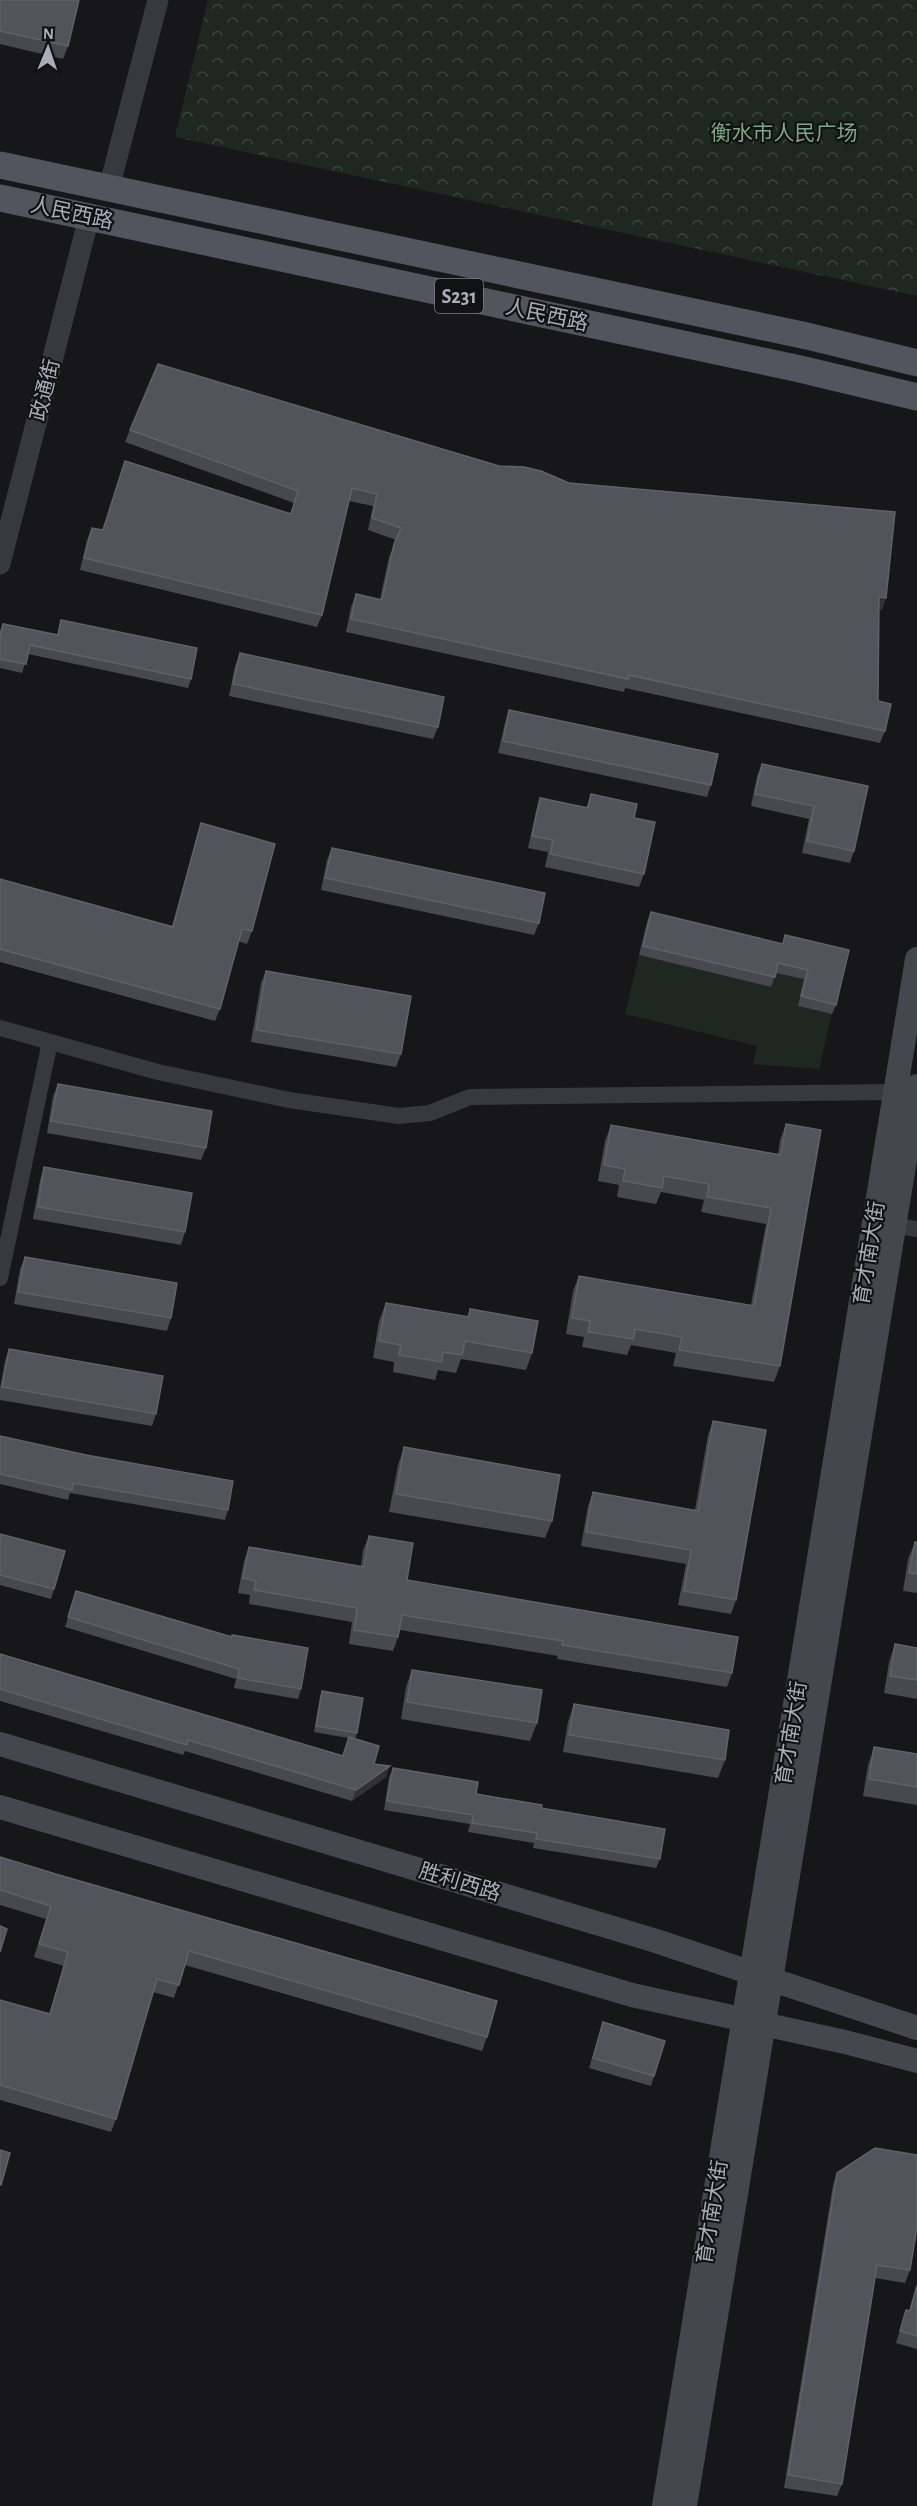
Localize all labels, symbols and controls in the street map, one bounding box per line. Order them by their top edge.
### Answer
north arrow [18,18,78,78]
text: N [43,26,54,42]
park label: 衡水市人民广场 [711,122,858,144]
street label: 人民西路 [29,194,115,232]
road number: S231 [435,279,483,313]
street label: 人民西路 [504,296,590,334]
street label: 政通街 [27,357,63,423]
street label: 育才南大街 [850,1199,888,1307]
street label: 育才南大街 [772,1679,810,1787]
street label: 胜利西路 [417,1859,503,1905]
street label: 育才南大街 [693,2158,731,2266]

